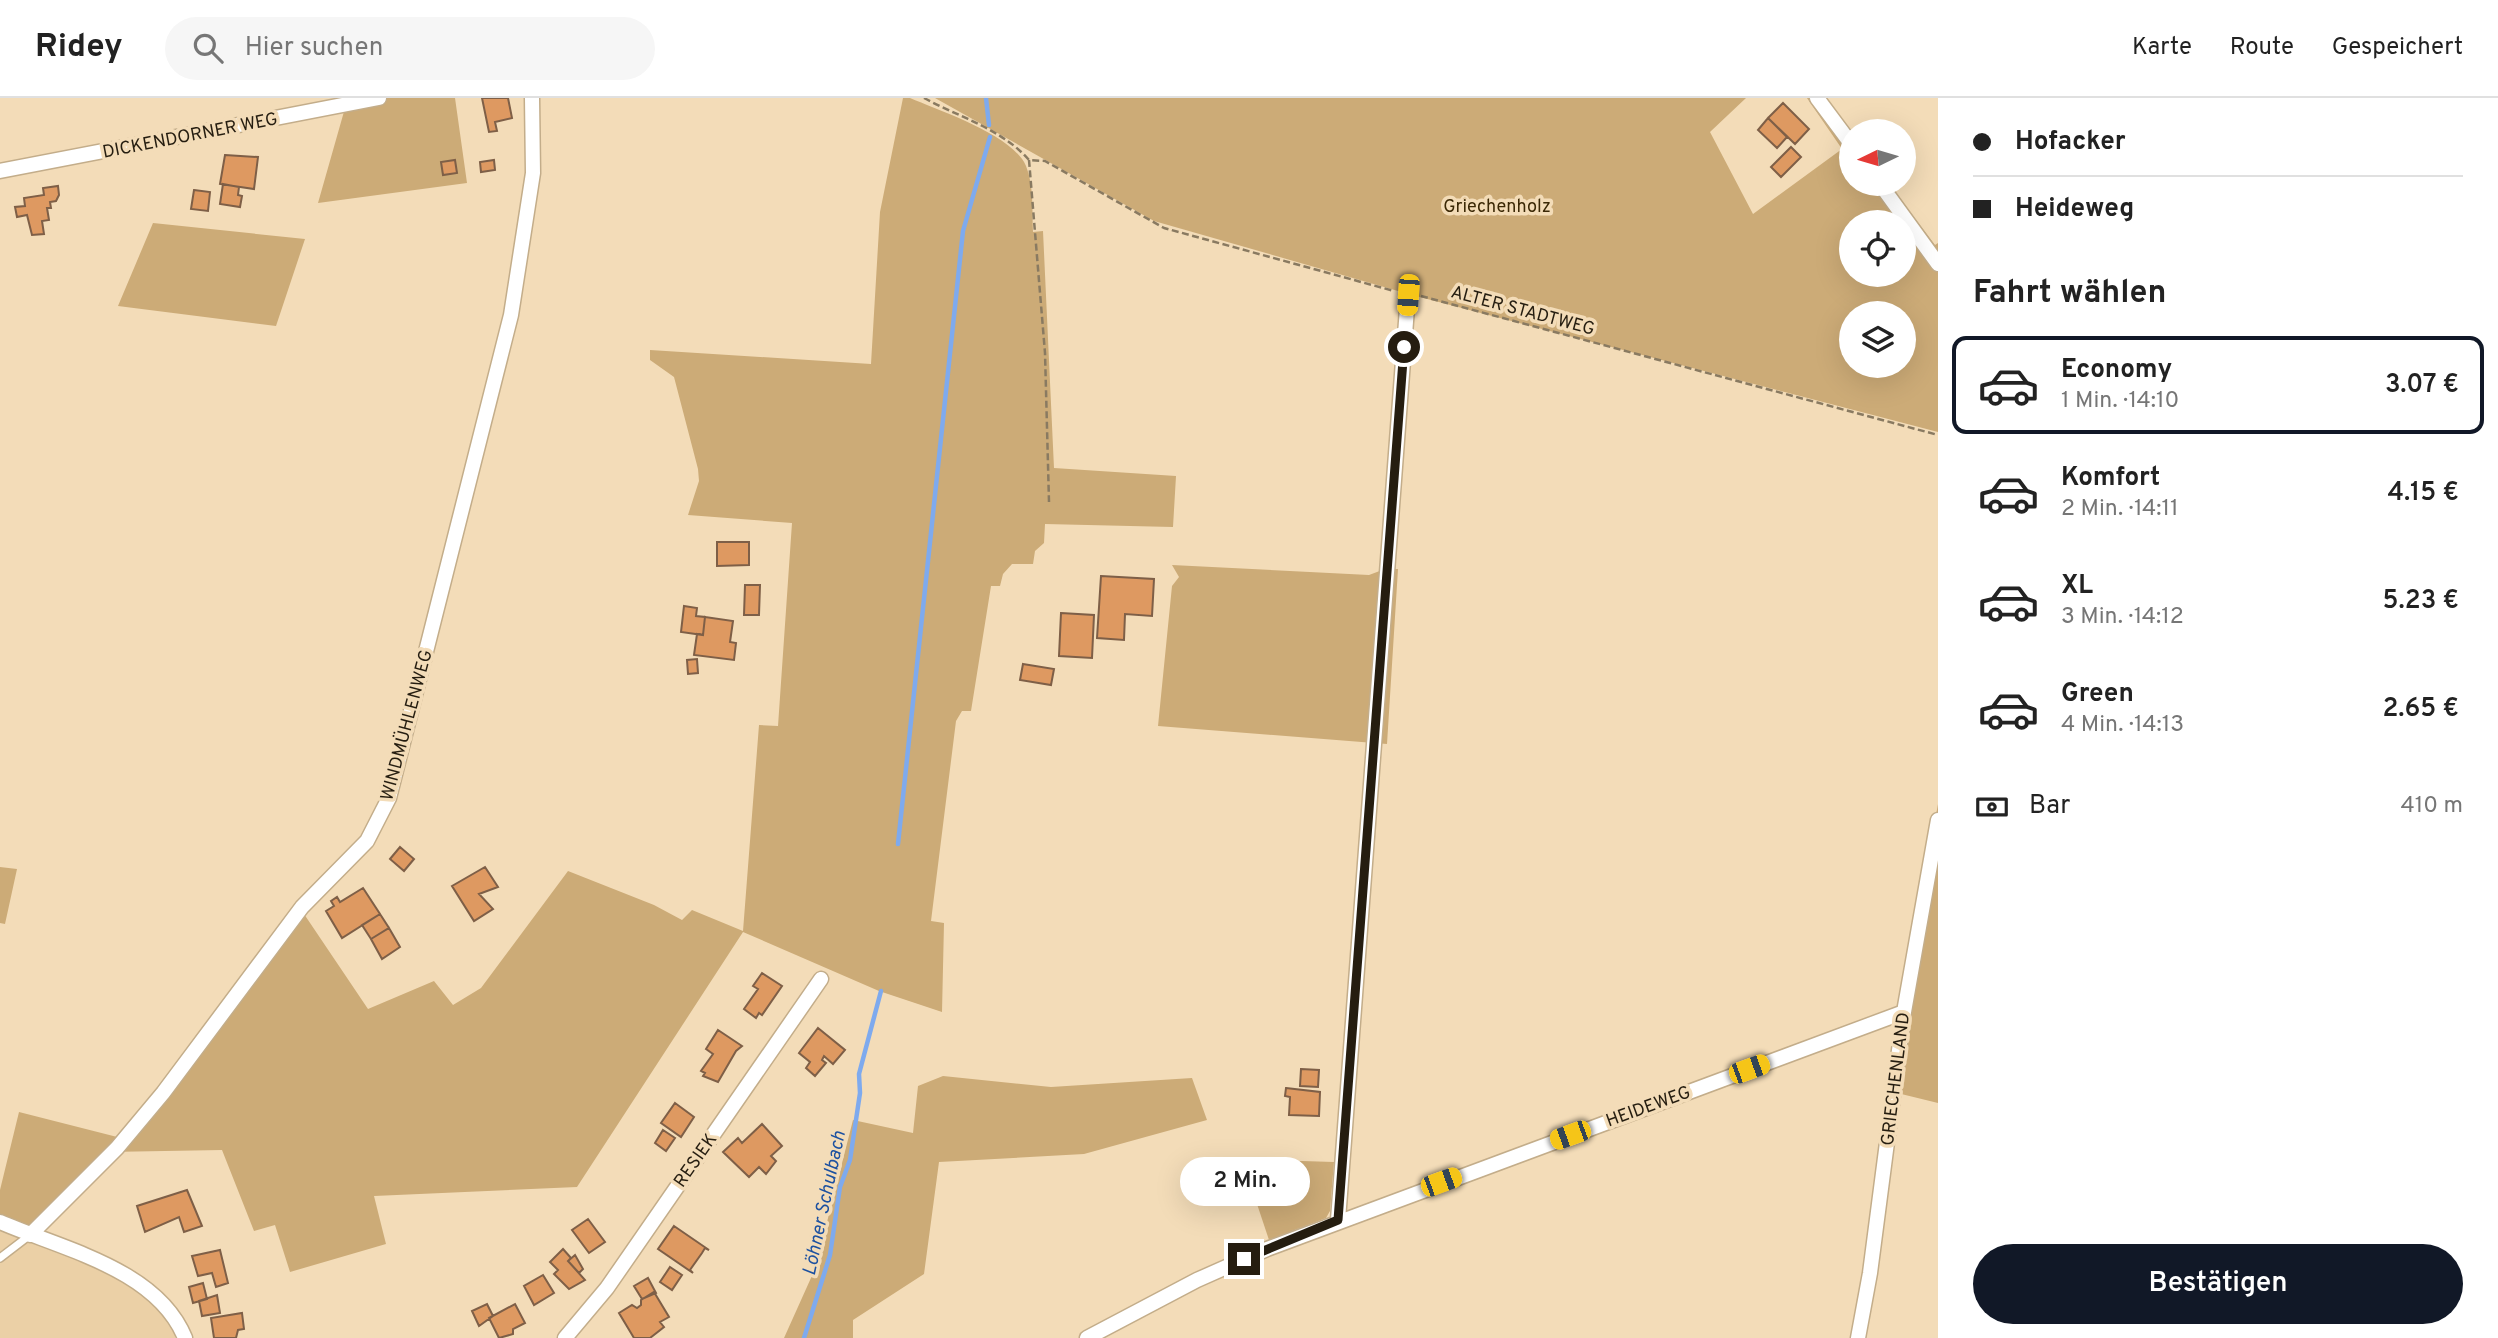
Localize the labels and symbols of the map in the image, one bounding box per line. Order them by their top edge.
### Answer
street label: DICKENDORNER WEG [101,108,280,165]
north arrow [1839,119,1916,196]
park label: Griechenholz [1443,196,1551,219]
car [1397,273,1420,317]
street label: ALTER STADTWEG [1448,281,1597,342]
route start [1388,331,1420,363]
street label: WINDMÜHLENWEG [374,647,439,803]
street label: GRIECHENLAND [1877,1011,1916,1147]
car [1726,1052,1773,1086]
street label: HEIDEWEG [1603,1081,1694,1133]
car [1547,1118,1594,1152]
water label: Löhner Schulbach [798,1128,852,1278]
street label: RESIEK [669,1129,723,1192]
callout: 2 Min. [1179,1158,1309,1206]
car [1418,1165,1465,1199]
route end [1228,1243,1260,1275]

